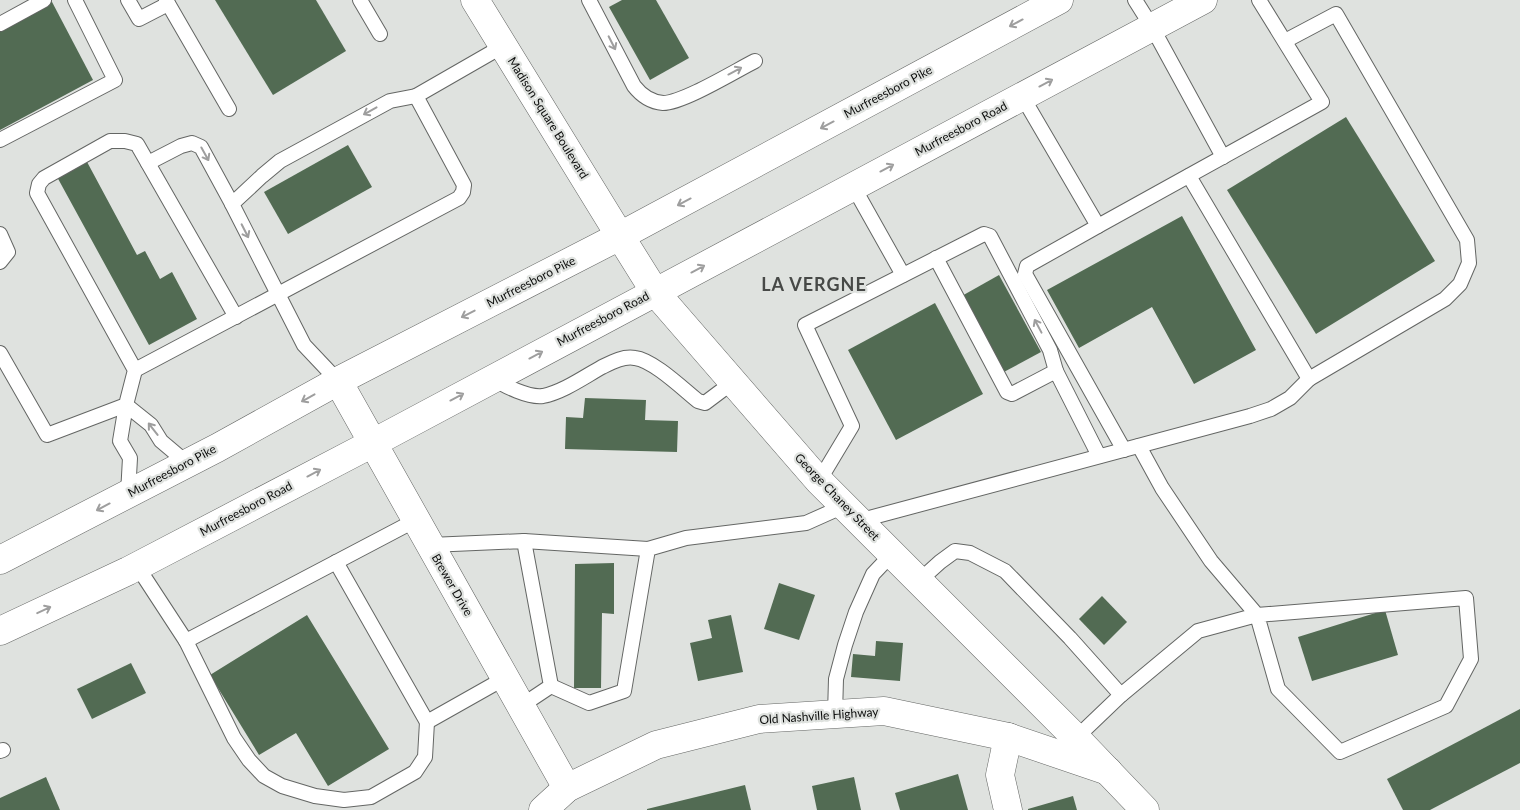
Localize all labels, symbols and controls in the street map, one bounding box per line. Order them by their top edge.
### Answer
one-way arrow [1009,19,1024,28]
one-way arrow [607,36,617,51]
street label: Madison Square Boulevard [505,54,592,181]
street label: Murfreesboro Pike [841,62,935,121]
one-way arrow [728,66,743,76]
one-way arrow [1038,78,1053,87]
street label: Murfreesboro Road [912,98,1010,159]
one-way arrow [364,107,378,117]
one-way arrow [819,120,834,130]
one-way arrow [200,147,210,161]
one-way arrow [880,163,895,173]
one-way arrow [676,197,691,207]
one-way arrow [240,223,250,238]
street label: Murfreesboro Pike [484,253,578,310]
one-way arrow [690,264,705,274]
district label: LA VERGNE [761,273,867,295]
street label: Murfreesboro Road [554,288,652,349]
one-way arrow [461,310,476,319]
one-way arrow [1033,319,1042,334]
one-way arrow [528,350,543,360]
one-way arrow [450,392,465,402]
one-way arrow [301,393,316,403]
one-way arrow [148,422,158,436]
street label: Murfreesboro Pike [125,441,219,500]
street label: George Chaney Street [792,450,883,544]
one-way arrow [306,468,321,478]
street label: Murfreesboro Road [197,478,295,539]
one-way arrow [96,503,111,512]
street label: Brewer Drive [429,551,476,619]
one-way arrow [36,605,51,615]
street label: Old Nashville Highway [759,704,880,727]

